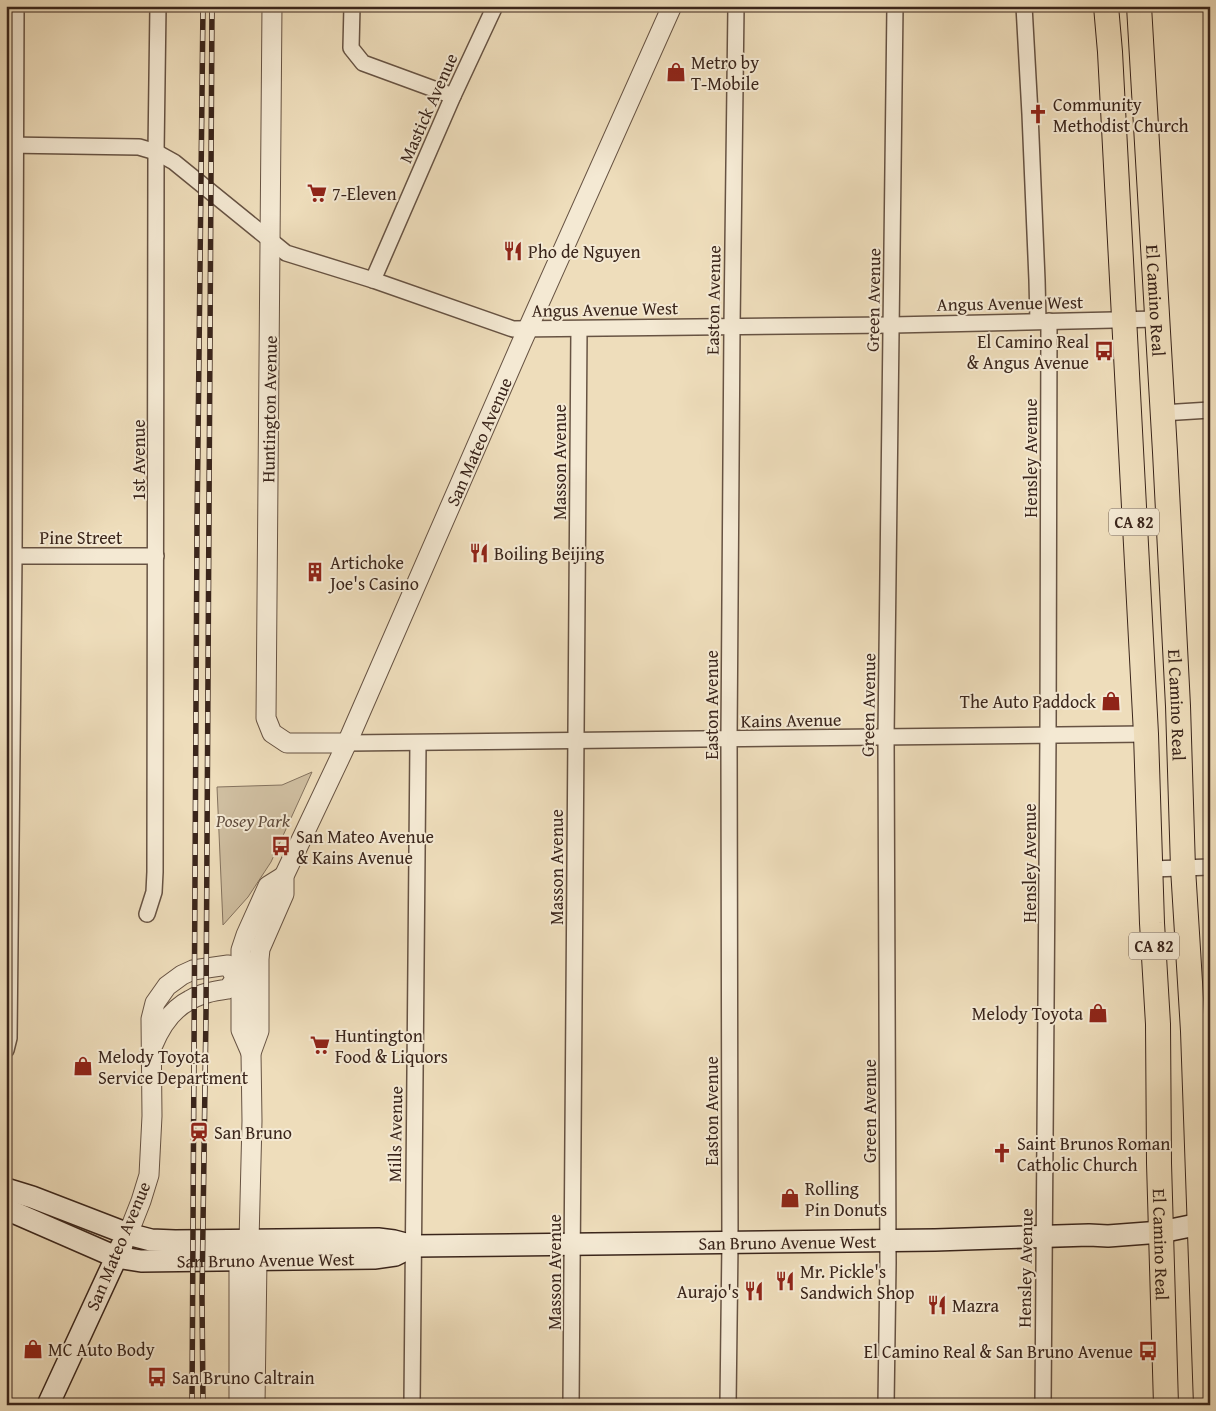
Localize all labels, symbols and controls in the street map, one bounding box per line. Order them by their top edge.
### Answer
street label: Mastick Avenue [392,49,464,167]
place label: Metro by T-Mobile [691,49,759,97]
shop icon: Metro by T-Mobile [665,61,687,83]
place label: Community Methodist Church [1053,91,1189,139]
church icon: Community Methodist Church [1027,103,1049,125]
place label: 7-Eleven [332,180,397,207]
supermarket icon: 7-Eleven [306,182,328,204]
place label: Pho de Nguyen [528,238,641,265]
restaurant icon: Pho de Nguyen [502,240,524,262]
street label: El Camino Real [1139,244,1173,357]
street label: Easton Avenue [699,245,727,355]
street label: Green Avenue [859,248,887,352]
street label: Angus Avenue West [936,288,1084,318]
street label: Angus Avenue West [531,294,679,324]
place label: El Camino Real & Angus Avenue [967,328,1089,376]
street label: Huntington Avenue [254,335,284,483]
bus stop icon: El Camino Real & Angus Avenue [1093,340,1115,362]
street label: San Mateo Avenue [438,373,518,510]
street label: Hensley Avenue [1017,398,1044,518]
street label: Masson Avenue [546,404,573,520]
street label: 1st Avenue [125,419,152,501]
road number: CA 82 [1109,508,1159,536]
street label: Pine Street [40,524,123,551]
place label: Boiling Beijing [494,540,604,567]
restaurant icon: Boiling Beijing [468,542,490,564]
place label: Artichoke Joe's Casino [328,549,419,597]
building icon: Artichoke Joe's Casino [304,561,326,583]
street label: El Camino Real [1162,648,1193,761]
street label: Easton Avenue [698,650,725,760]
street label: Green Avenue [854,653,882,757]
place label: The Auto Paddock [960,688,1097,715]
shop icon: The Auto Paddock [1100,690,1122,712]
street label: Kains Avenue [740,706,842,734]
street label: Hensley Avenue [1016,803,1043,923]
park label: Posey Park [215,807,291,834]
street label: Masson Avenue [543,809,570,925]
place label: San Mateo Avenue & Kains Avenue [296,823,434,871]
bus stop icon: San Mateo Avenue & Kains Avenue [270,835,292,857]
road number: CA 82 [1129,932,1179,959]
place label: Melody Toyota [972,1000,1083,1027]
shop icon: Melody Toyota [1087,1002,1109,1024]
place label: Huntington Food & Liquors [335,1022,448,1070]
supermarket icon: Huntington Food & Liquors [309,1034,331,1056]
place label: Melody Toyota Service Department [98,1043,249,1091]
shop icon: Melody Toyota Service Department [72,1055,94,1077]
street label: Easton Avenue [698,1056,725,1166]
street label: Green Avenue [856,1059,883,1163]
street label: Mills Avenue [381,1086,409,1182]
place label: San Bruno [214,1119,292,1146]
station icon: San Bruno [188,1121,210,1143]
place label: Saint Brunos Roman Catholic Church [1017,1130,1170,1178]
church icon: Saint Brunos Roman Catholic Church [991,1142,1013,1164]
place label: Rolling Pin Donuts [805,1175,887,1223]
street label: San Mateo Avenue [79,1177,157,1315]
shop icon: Rolling Pin Donuts [779,1187,801,1209]
street label: El Camino Real [1146,1188,1176,1301]
street label: Hensley Avenue [1010,1208,1040,1328]
street label: Masson Avenue [541,1214,568,1330]
street label: San Bruno Avenue West [698,1227,877,1256]
street label: San Bruno Avenue West [177,1245,355,1274]
place label: Mr. Pickle's Sandwich Shop [800,1258,915,1306]
restaurant icon: Mr. Pickle's Sandwich Shop [774,1270,796,1292]
place label: Aurajo's [677,1278,739,1305]
restaurant icon: Aurajo's [743,1280,765,1302]
place label: Mazra [952,1292,999,1319]
restaurant icon: Mazra [926,1294,948,1316]
place label: MC Auto Body [48,1336,155,1363]
shop icon: MC Auto Body [22,1338,44,1360]
place label: El Camino Real & San Bruno Avenue [864,1338,1133,1365]
bus stop icon: El Camino Real & San Bruno Avenue [1137,1340,1159,1362]
place label: San Bruno Caltrain [172,1364,315,1391]
bus stop icon: San Bruno Caltrain [146,1366,168,1388]

